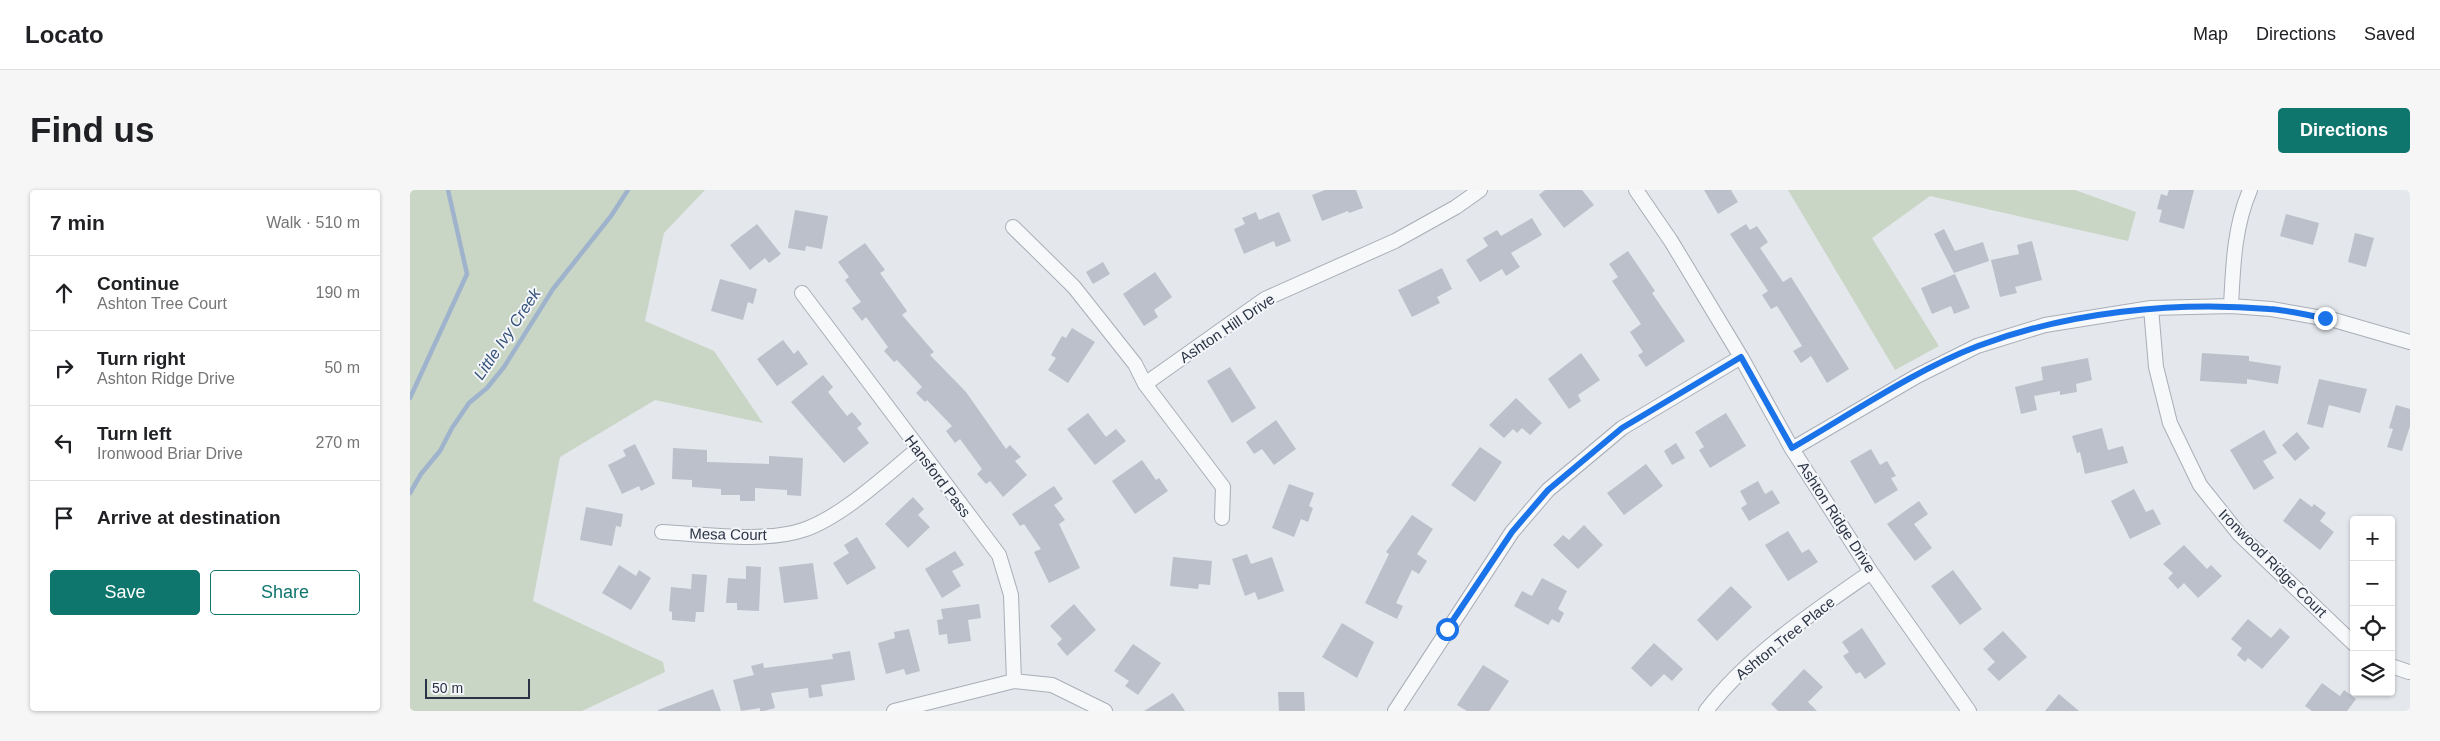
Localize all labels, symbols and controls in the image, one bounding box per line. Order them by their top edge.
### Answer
text: Locato [25,21,104,48]
text: Map [2193,24,2228,44]
text: Directions [2256,24,2336,44]
text: Saved [2364,24,2415,44]
button: Directions [2278,108,2410,153]
text: Find us [30,110,154,149]
text: 7 min [50,211,105,234]
text: Walk · 510 m [266,214,360,231]
text: Continue [97,273,179,294]
icon: ahead [50,279,78,307]
text: 190 m [316,284,360,301]
water label: Little Ivy Creek [470,285,544,383]
street label: Ashton Hill Drive [1176,290,1278,366]
text: Ashton Tree Court [97,295,227,312]
route end [2314,307,2337,330]
text: Turn right [97,348,185,369]
icon: right [50,354,78,382]
text: 50 m [324,359,360,376]
text: Ashton Ridge Drive [97,370,235,387]
text: Turn left [97,423,172,444]
icon: left [50,429,78,457]
street label: Hansford Pass [902,432,974,520]
text: 270 m [316,434,360,451]
text: Ironwood Briar Drive [97,445,243,462]
street label: Ashton Ridge Drive [1795,458,1879,576]
icon: arrive [50,504,78,532]
street label: Ironwood Ridge Court [2215,505,2331,621]
text: Arrive at destination [97,507,281,528]
map controls [2350,516,2395,696]
button: + [2350,516,2395,561]
street label: Mesa Court [689,525,768,543]
button: − [2350,561,2395,606]
button: Save [50,570,200,615]
button: Share [210,570,360,615]
street label: Ashton Tree Place [1732,593,1838,683]
button: locate [2350,606,2395,651]
route start [1436,618,1459,641]
button: layers [2350,651,2395,696]
scale bar [425,676,530,699]
text: 50 m [432,680,463,696]

